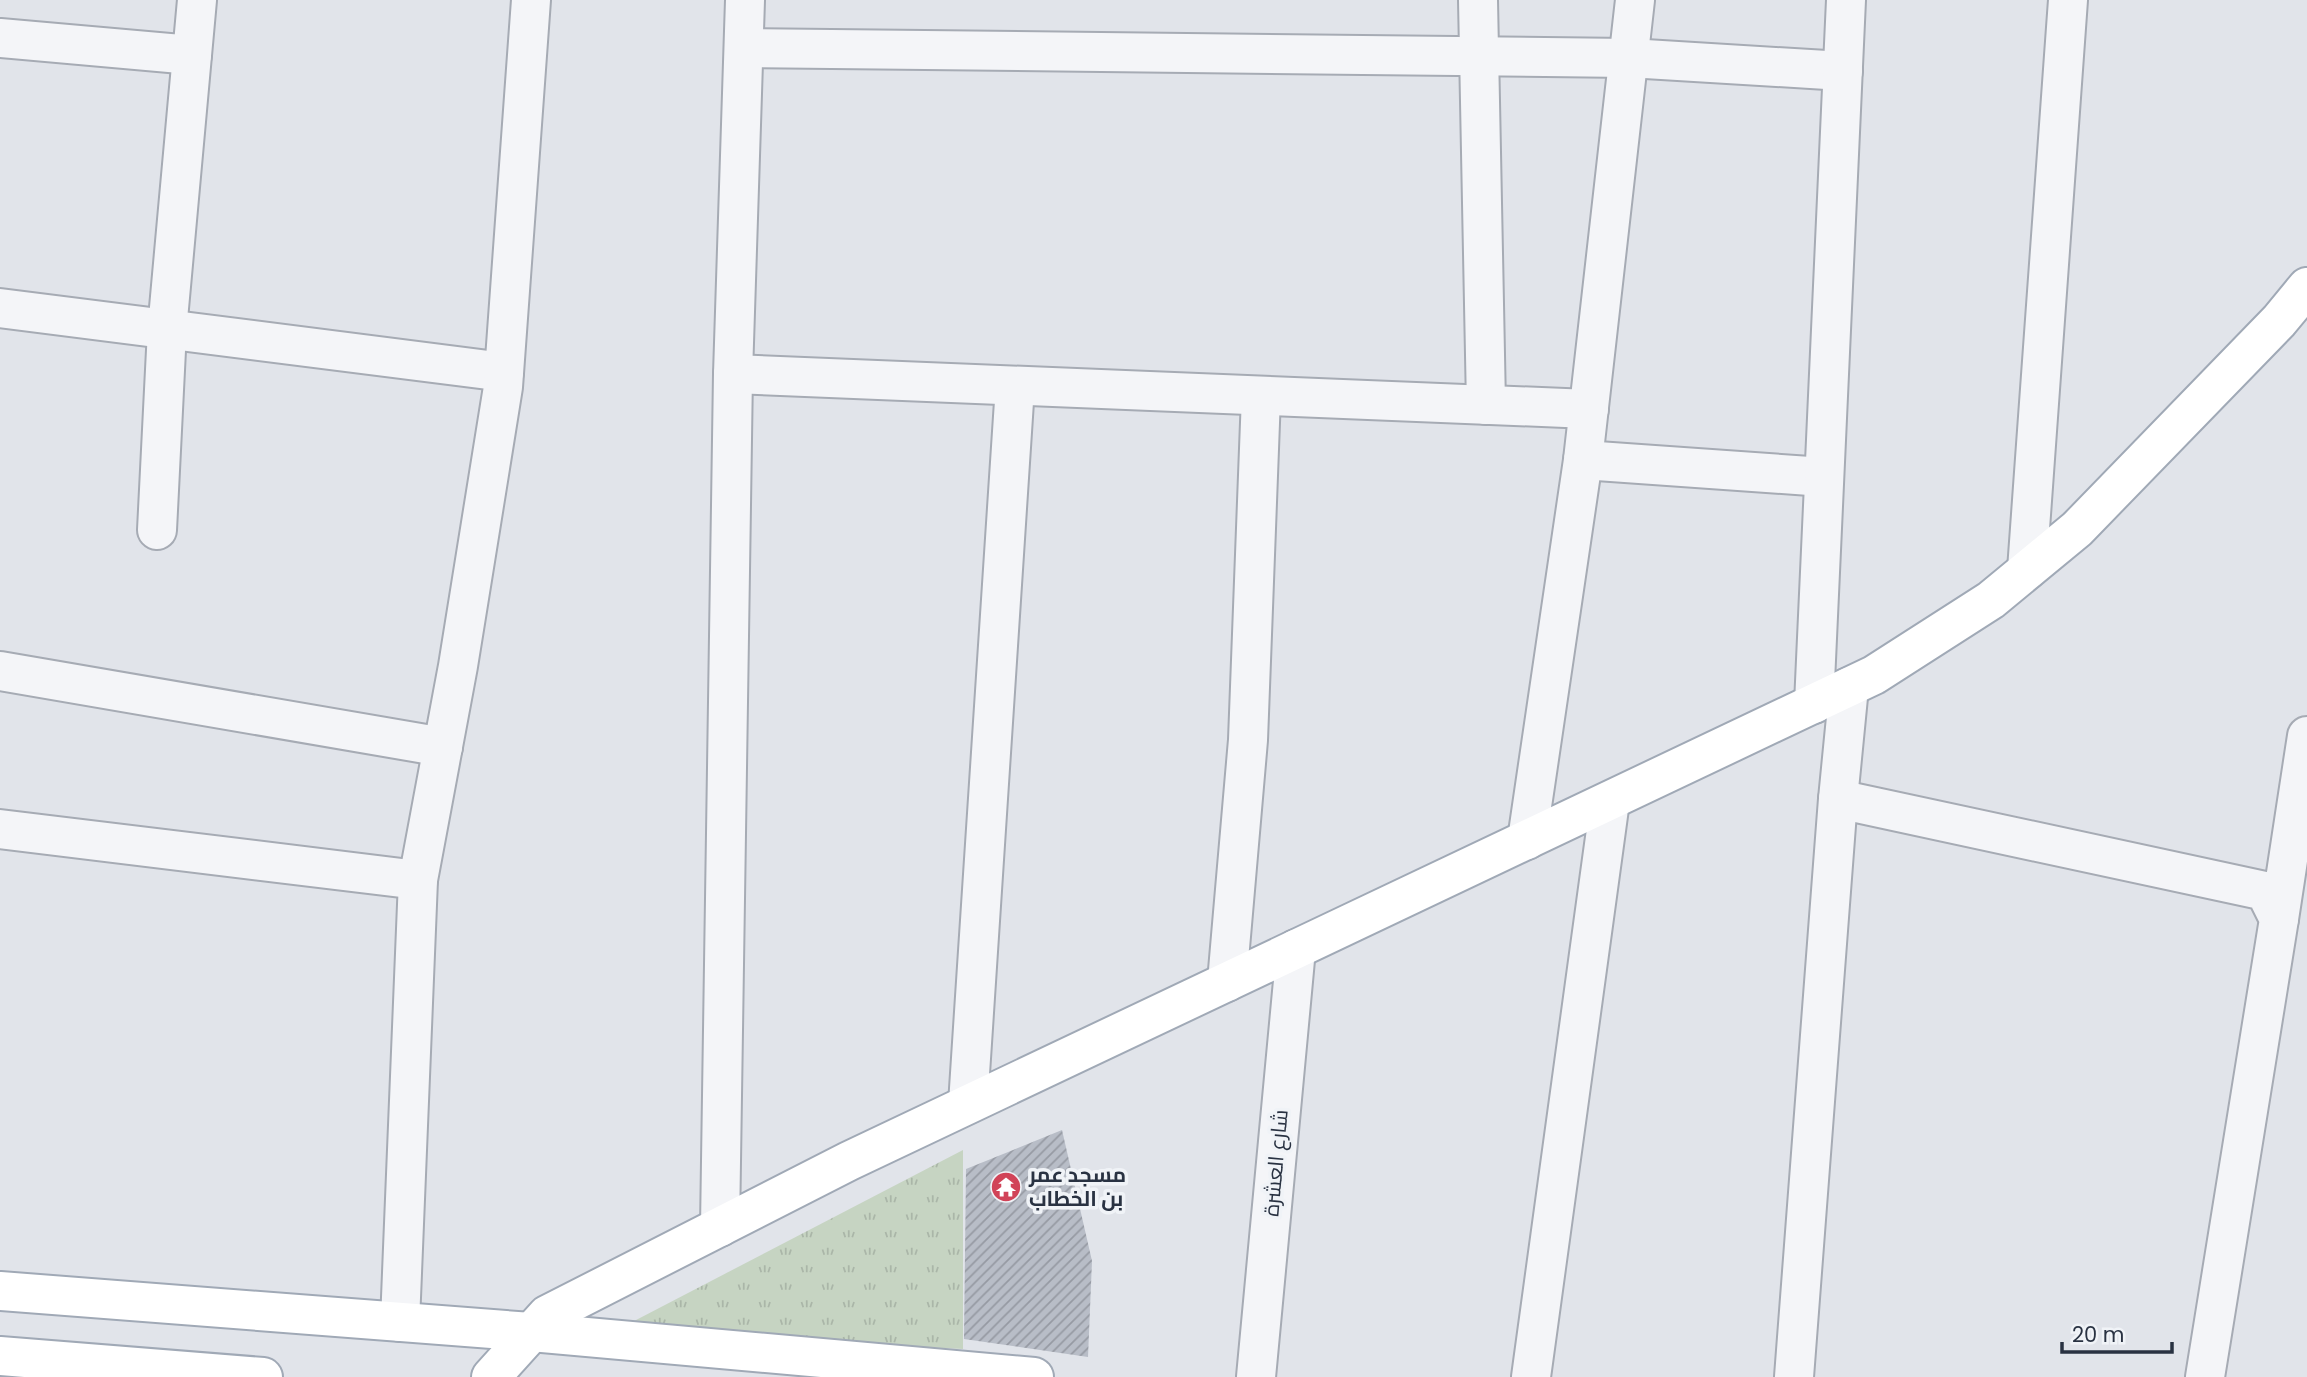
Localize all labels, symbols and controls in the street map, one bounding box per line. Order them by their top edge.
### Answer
street label: شارع العشرة [1256,1108,1295,1218]
place label: مسجد عمر بن الخطاب [1028,1160,1126,1213]
temple icon: مسجد عمر بن الخطاب [989,1170,1023,1204]
scale bar [2062,1310,2172,1354]
text: 20 m [2072,1320,2125,1349]

